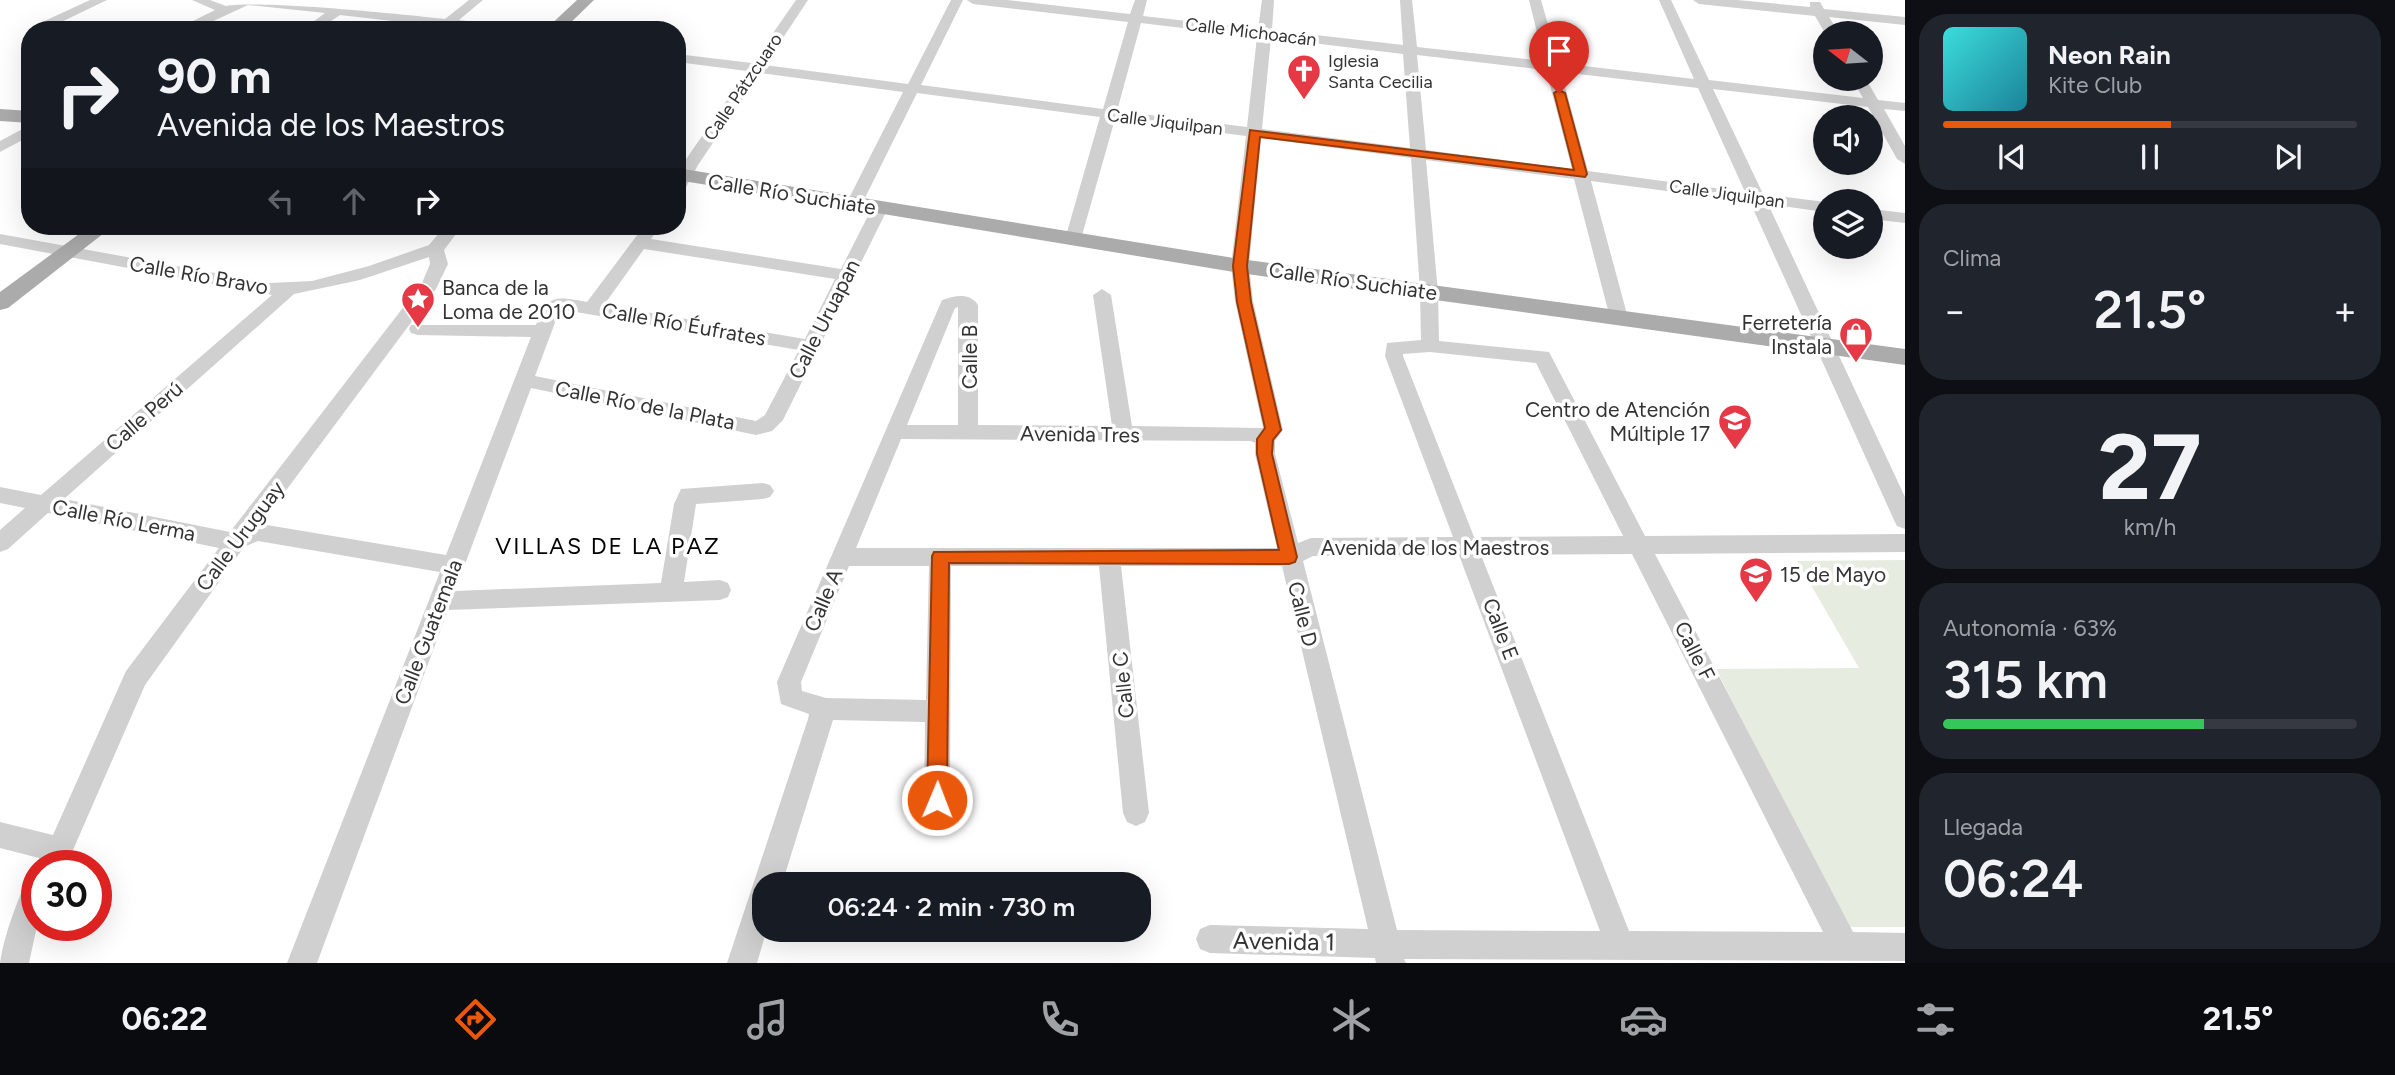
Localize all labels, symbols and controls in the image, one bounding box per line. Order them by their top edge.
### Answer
street label: Calle Michoacán [1184,13,1318,51]
pin [1529,21,1589,93]
north arrow [1813,21,1883,91]
map controls [1813,21,1883,259]
street label: Calle Pátzcuaro [699,29,787,145]
icon: arrive [1540,32,1578,70]
text: Neon Rain [2048,39,2171,71]
text: 90 m [157,46,272,105]
icon: right [42,49,133,140]
place label: Iglesia Santa Cecilia [1328,50,1433,93]
church icon: Iglesia Santa Cecilia [1285,52,1323,101]
text: Kite Club [2048,71,2142,99]
street label: Calle Jiquilpan [1106,104,1224,140]
button: sound [1813,105,1883,175]
text: Avenida de los Maestros [157,106,505,144]
icon: previous [1993,138,2031,176]
icon: pause [2131,138,2169,176]
icon: next [2269,138,2307,176]
street label: Calle Río Suchiate [706,168,878,220]
street label: Calle Jiquilpan [1668,175,1786,213]
icon: left [262,182,300,220]
icon: ahead [335,182,373,220]
icon: right [408,182,446,220]
button: layers [1813,189,1883,259]
text: Clima [1943,244,2001,272]
street label: Calle Río Bravo [128,250,270,300]
street label: Calle Uruapan [783,255,865,383]
street label: Calle Río Suchiate [1267,257,1439,305]
place label: Banca de la Loma de 2010 [442,275,575,324]
text: 21.5° [2093,279,2207,341]
place icon: Banca de la Loma de 2010 [399,280,437,329]
text: − [1943,288,1967,334]
text: + [2333,288,2357,334]
street label: Calle Río Éufrates [600,297,768,351]
place label: Ferretería Instala [1742,310,1832,359]
shop icon: Ferretería Instala [1837,315,1875,364]
street label: Calle B [957,325,982,389]
street label: Calle Río de la Plata [553,375,737,435]
street label: Calle Perú [100,376,188,456]
place label: Centro de Atención Múltiple 17 [1525,397,1710,446]
school or university icon: Centro de Atención Múltiple 17 [1716,402,1754,451]
text: 27 [2098,413,2202,522]
street label: Avenida Tres [1020,420,1140,448]
street label: Calle Uruguay [191,476,289,596]
street label: Calle Río Lerma [50,494,198,546]
text: km/h [2124,513,2176,541]
district label: VILLAS DE LA PAZ [495,532,721,560]
street label: Avenida de los Maestros [1321,535,1549,560]
school or university icon: 15 de Mayo [1737,555,1775,604]
street label: Calle Guatemala [389,556,467,708]
place label: 15 de Mayo [1780,562,1886,587]
street label: Calle A [799,565,847,635]
street label: Calle D [1283,579,1323,649]
street label: Calle E [1478,595,1524,663]
text: Autonomía · 63% [1943,614,2117,642]
street label: Calle F [1670,617,1720,685]
text: 315 km [1943,649,2108,711]
street label: Calle C [1107,650,1139,720]
position arrow [900,763,974,837]
text: Llegada [1943,813,2023,841]
text: 06:24 [1943,848,2083,910]
speed limit sign: 30 [21,850,112,941]
text: 06:24 · 2 min · 730 m [828,891,1075,923]
street label: Avenida 1 [1233,926,1335,956]
icon: directions [451,995,500,1044]
icon: music [743,995,792,1044]
icon: phone [1035,995,1084,1044]
icon: climate [1327,995,1376,1044]
icon: car [1619,995,1668,1044]
icon: filters [1911,995,1960,1044]
text: 06:22 [122,1000,208,1038]
text: 21.5° [2203,1000,2273,1038]

